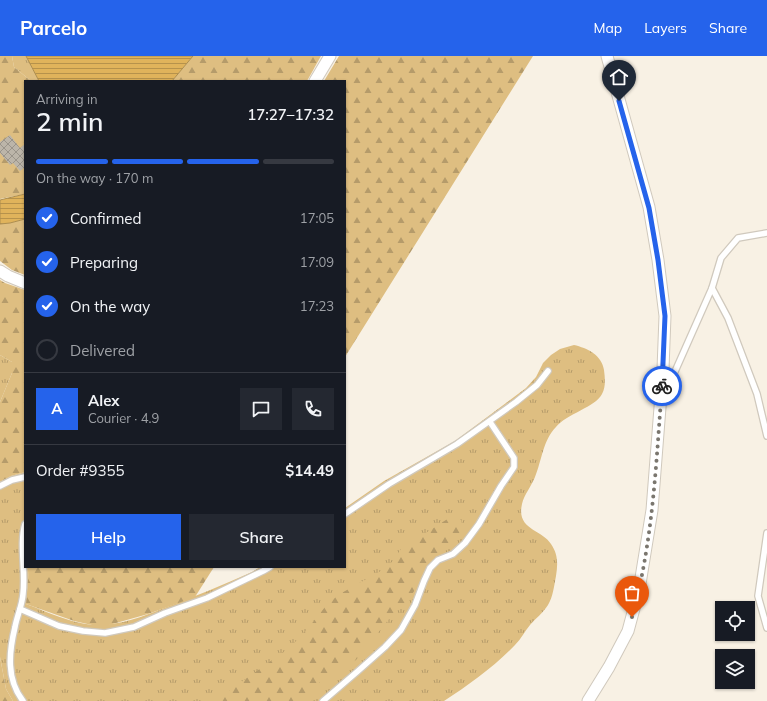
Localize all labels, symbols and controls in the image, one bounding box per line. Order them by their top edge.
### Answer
text: Parcelo [20,16,87,40]
text: Map [593,19,622,37]
text: Layers [644,19,687,37]
text: Share [709,19,747,37]
pin [602,60,636,101]
icon: home [608,66,630,88]
text: Arriving in [36,91,98,107]
text: 2 min [36,105,104,138]
text: 17:27–17:32 [247,105,334,124]
text: On the way · 170 m [36,170,153,186]
icon: check [36,207,58,229]
text: Confirmed [70,209,141,228]
text: 17:05 [300,210,334,226]
icon: check [36,251,58,273]
text: Preparing [70,253,138,272]
text: 17:09 [300,254,334,270]
icon: check [36,295,58,317]
text: On the way [70,297,150,316]
text: 17:23 [300,298,334,314]
text: Delivered [70,341,135,360]
courier [642,366,682,406]
icon: bike [651,375,673,397]
button: chat [240,388,282,430]
button: phone [292,388,334,430]
text: Alex [88,391,120,410]
text: A [51,399,63,418]
text: Courier · 4.9 [88,410,159,426]
text: Order #9355 [36,461,124,480]
text: $14.49 [285,461,334,480]
button: Help [36,514,181,560]
button: Share [189,514,334,560]
pin [615,576,649,617]
icon: bag [621,582,643,604]
map controls [715,601,755,689]
button: locate [715,601,755,641]
button: layers [715,649,755,689]

